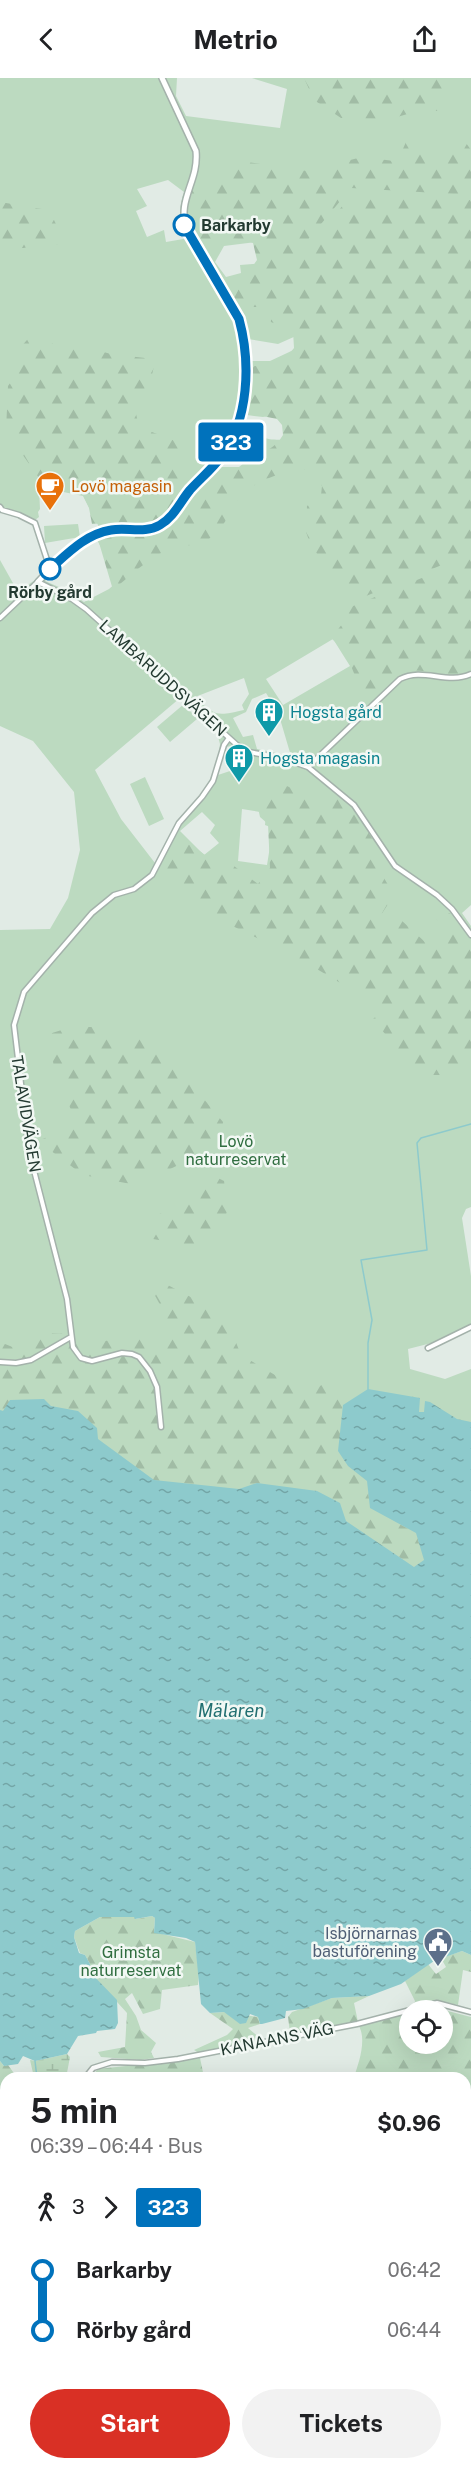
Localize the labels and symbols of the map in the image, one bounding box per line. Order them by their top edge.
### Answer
marker: Barkarby [173,214,195,236]
place label: Barkarby [201,216,271,235]
line badge: 323 [196,422,266,462]
cafe icon: Lovö magasin [34,470,66,512]
place label: Lovö magasin [71,477,172,496]
marker: Rörby gård [39,558,61,580]
place label: Rörby gård [8,583,92,602]
street label: LAMBARUDDSVÄGEN [95,615,231,740]
building icon: Hogsta gård [253,696,285,738]
place label: Hogsta gård [290,703,382,722]
building icon: Hogsta magasin [223,742,255,784]
place label: Hogsta magasin [260,749,380,768]
street label: TALAVIDVÄGEN [7,1054,46,1174]
park label: Lovö naturreservat [186,1132,286,1169]
water label: Mälaren [198,1700,264,1721]
place label: Isbjörnarnas bastuförening [312,1924,417,1961]
public building icon: Isbjörnarnas bastuförening [422,1926,454,1968]
park label: Grimsta naturreservat [81,1943,181,1980]
street label: KANAANS VÄG [218,2018,335,2059]

